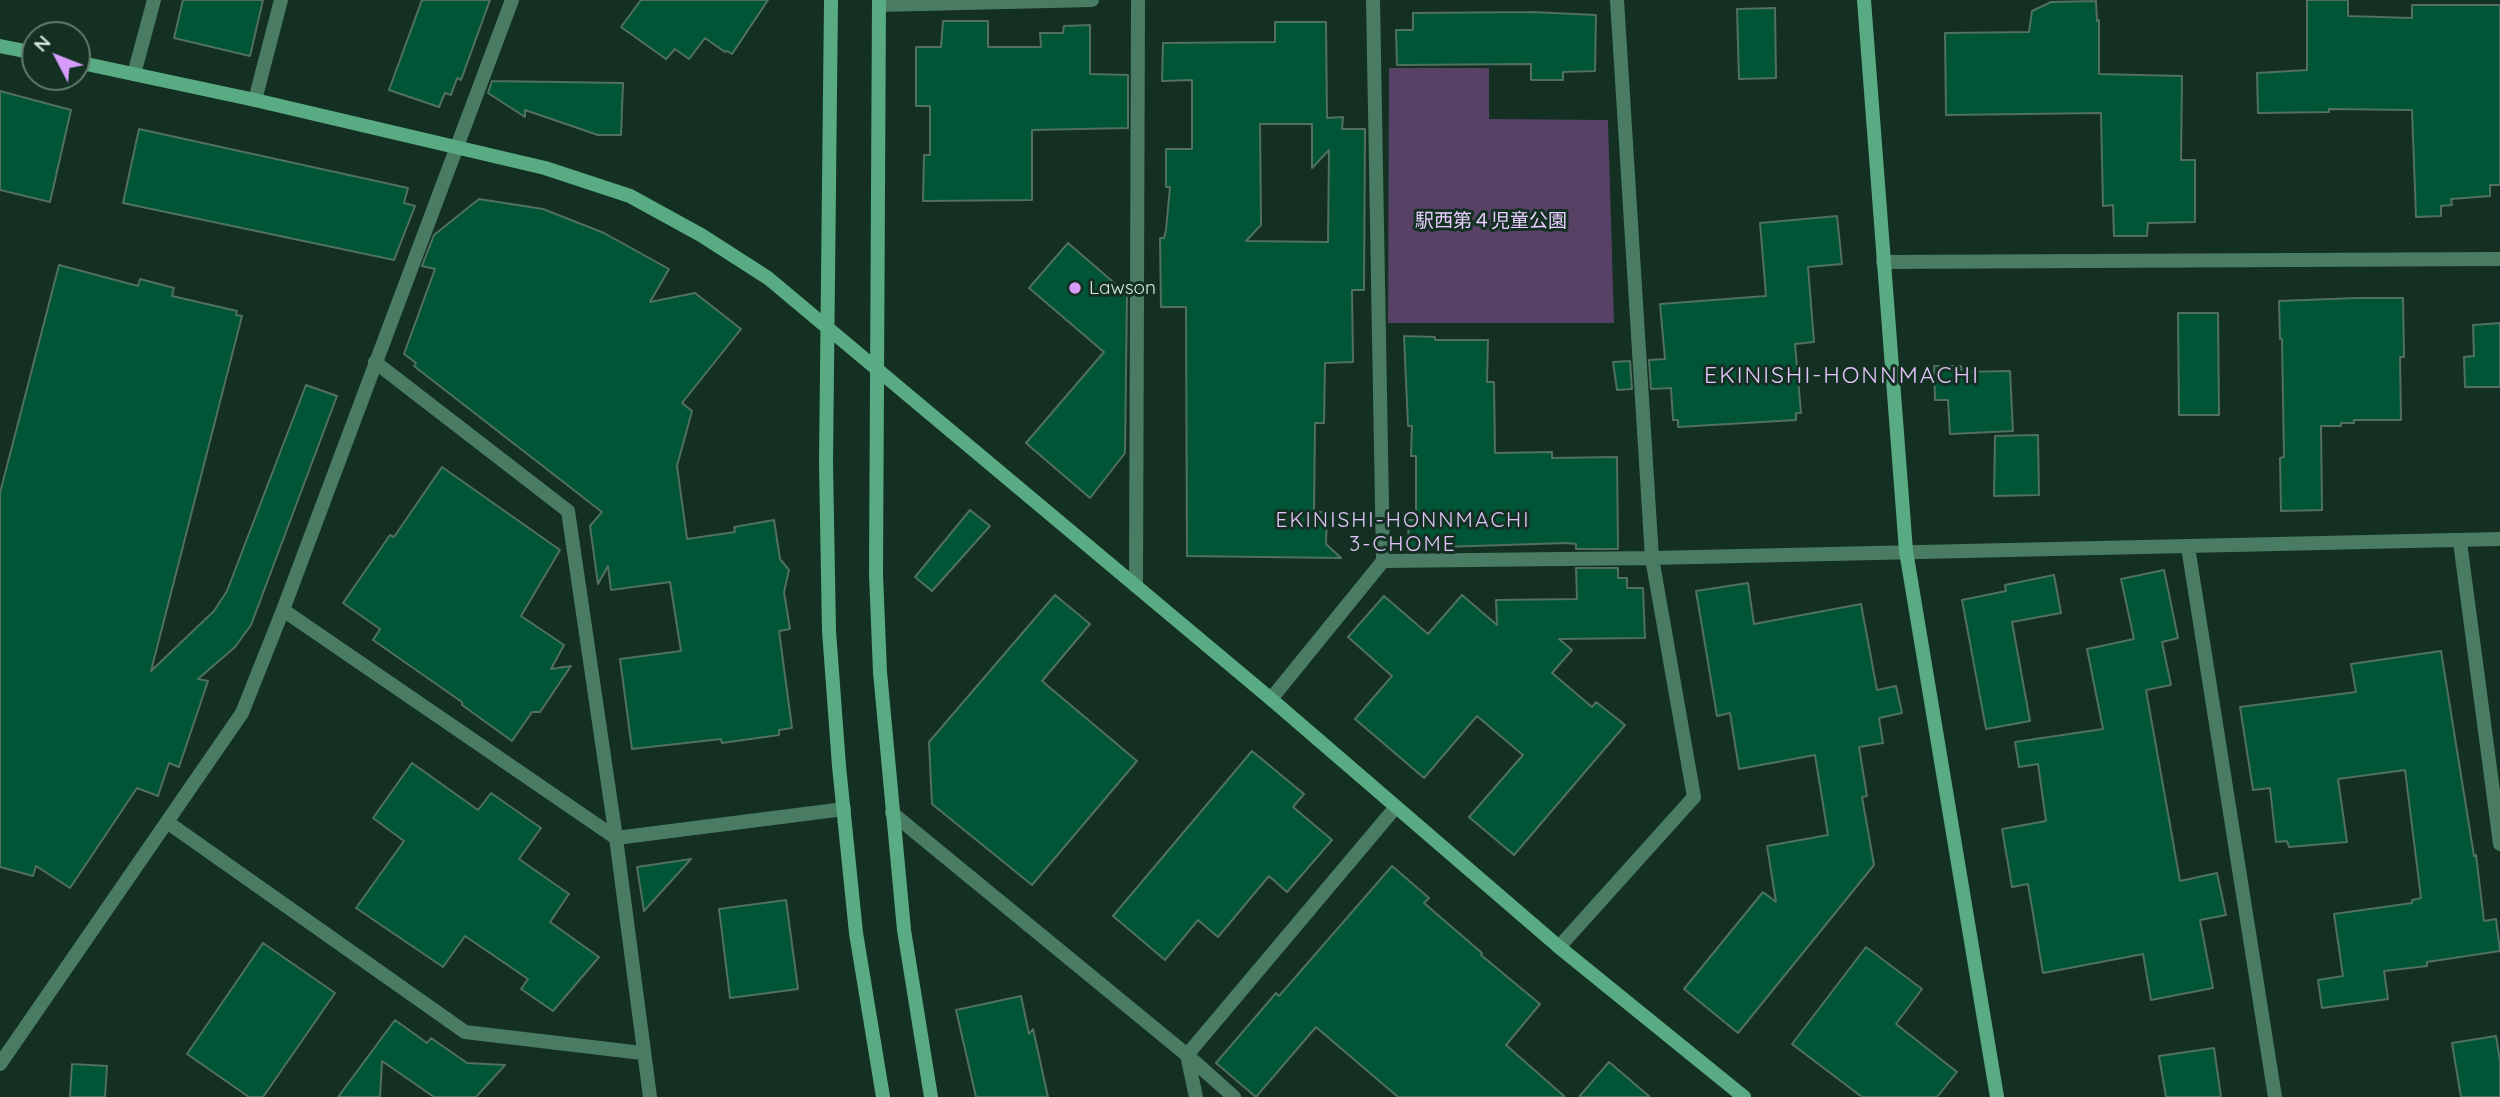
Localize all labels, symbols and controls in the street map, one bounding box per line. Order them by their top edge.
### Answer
north arrow [21,21,91,91]
text: N [28,30,55,57]
park label: 駅西第４児童公園 [1415,210,1567,232]
place label: Lawson [1089,277,1156,299]
marker: Lawson [1067,280,1083,296]
district label: EKINISHI-HONNMACHI [1706,362,1978,390]
district label: EKINISHI-HONNMACHI 3-CHOME [1278,508,1528,558]

